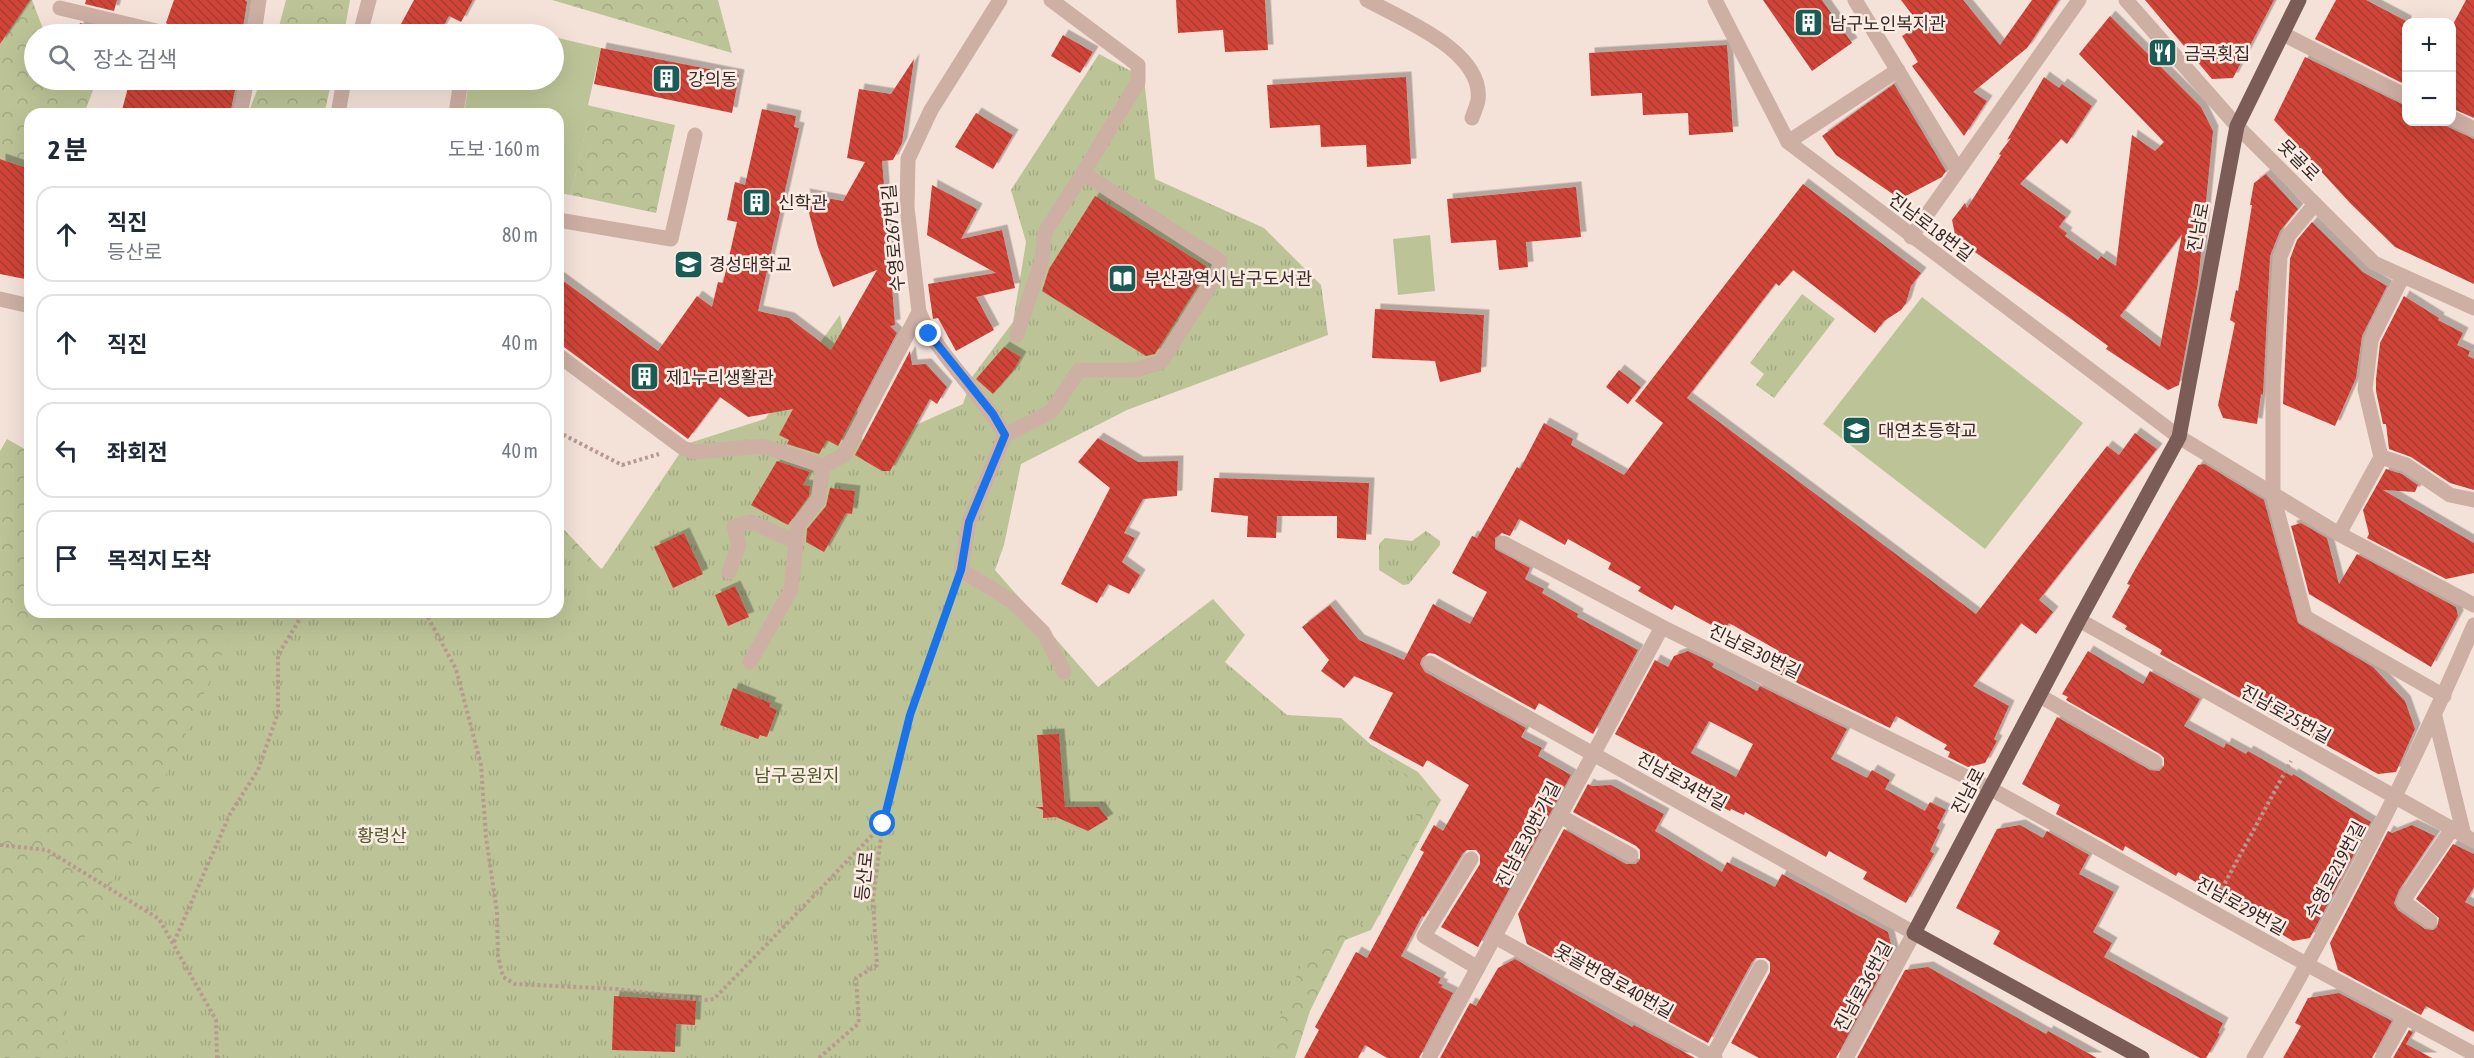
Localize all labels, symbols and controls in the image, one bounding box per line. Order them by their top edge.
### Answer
building icon: 남구노인복지관 [1793,7,1825,39]
place label: 남구노인복지관 [1830,13,1946,34]
map controls [2402,18,2456,126]
button: + [2402,18,2456,72]
search box [24,24,564,90]
restaurant icon: 금곡횟집 [2147,37,2179,69]
icon: search [45,41,78,74]
place label: 금곡횟집 [2184,43,2250,64]
text: 장소 검색 [93,46,177,72]
building icon: 강의동 [651,63,683,95]
place label: 강의동 [688,69,738,90]
button: − [2402,72,2456,126]
text: 2 분 [48,135,88,165]
street label: 못골로 [2274,135,2324,185]
text: 도보 · 160 m [448,137,540,160]
street label: 수영로267번길 [878,183,908,293]
building icon: 신학관 [741,186,773,218]
street label: 진남로18번길 [1885,189,1977,265]
place label: 신학관 [778,192,828,213]
street label: 진남로 [2183,201,2213,253]
text: 직진 [107,209,147,235]
icon: ahead [50,218,83,251]
text: 80 m [502,223,538,246]
text: 등산로 [107,240,162,263]
school or university icon: 경성대학교 [672,248,704,280]
place label: 경성대학교 [709,254,792,275]
library icon: 부산광역시 남구도서관 [1107,262,1139,294]
place label: 부산광역시 남구도서관 [1144,268,1313,289]
route end [915,320,941,346]
icon: ahead [50,326,83,359]
text: 직진 [107,331,147,357]
text: 40 m [502,331,538,354]
building icon: 제1누리생활관 [629,361,661,393]
place label: 제1누리생활관 [666,367,774,388]
school or university icon: 대연초등학교 [1841,414,1873,446]
place label: 대연초등학교 [1878,420,1977,441]
icon: left [50,434,83,467]
text: 좌회전 [107,439,168,465]
text: 40 m [502,439,538,462]
icon: arrive [50,542,83,575]
text: 목적지 도착 [107,547,211,573]
street label: 진남로30번길 [1706,620,1804,682]
street label: 진남로25번길 [2237,681,2335,747]
street label: 진남로34번길 [1633,748,1731,814]
street label: 진남로 [1947,764,1989,818]
park label: 남구 공원지 [754,765,840,786]
street label: 진남로30번가길 [1491,778,1565,890]
route start [869,810,895,836]
street label: 수영로219번길 [2300,817,2370,923]
park label: 황령산 [357,825,407,846]
street label: 등산로 [851,850,877,902]
street label: 진남로29번길 [2192,873,2290,939]
street label: 진남로36번길 [1830,937,1896,1035]
street label: 못골번영로40번길 [1551,940,1677,1022]

